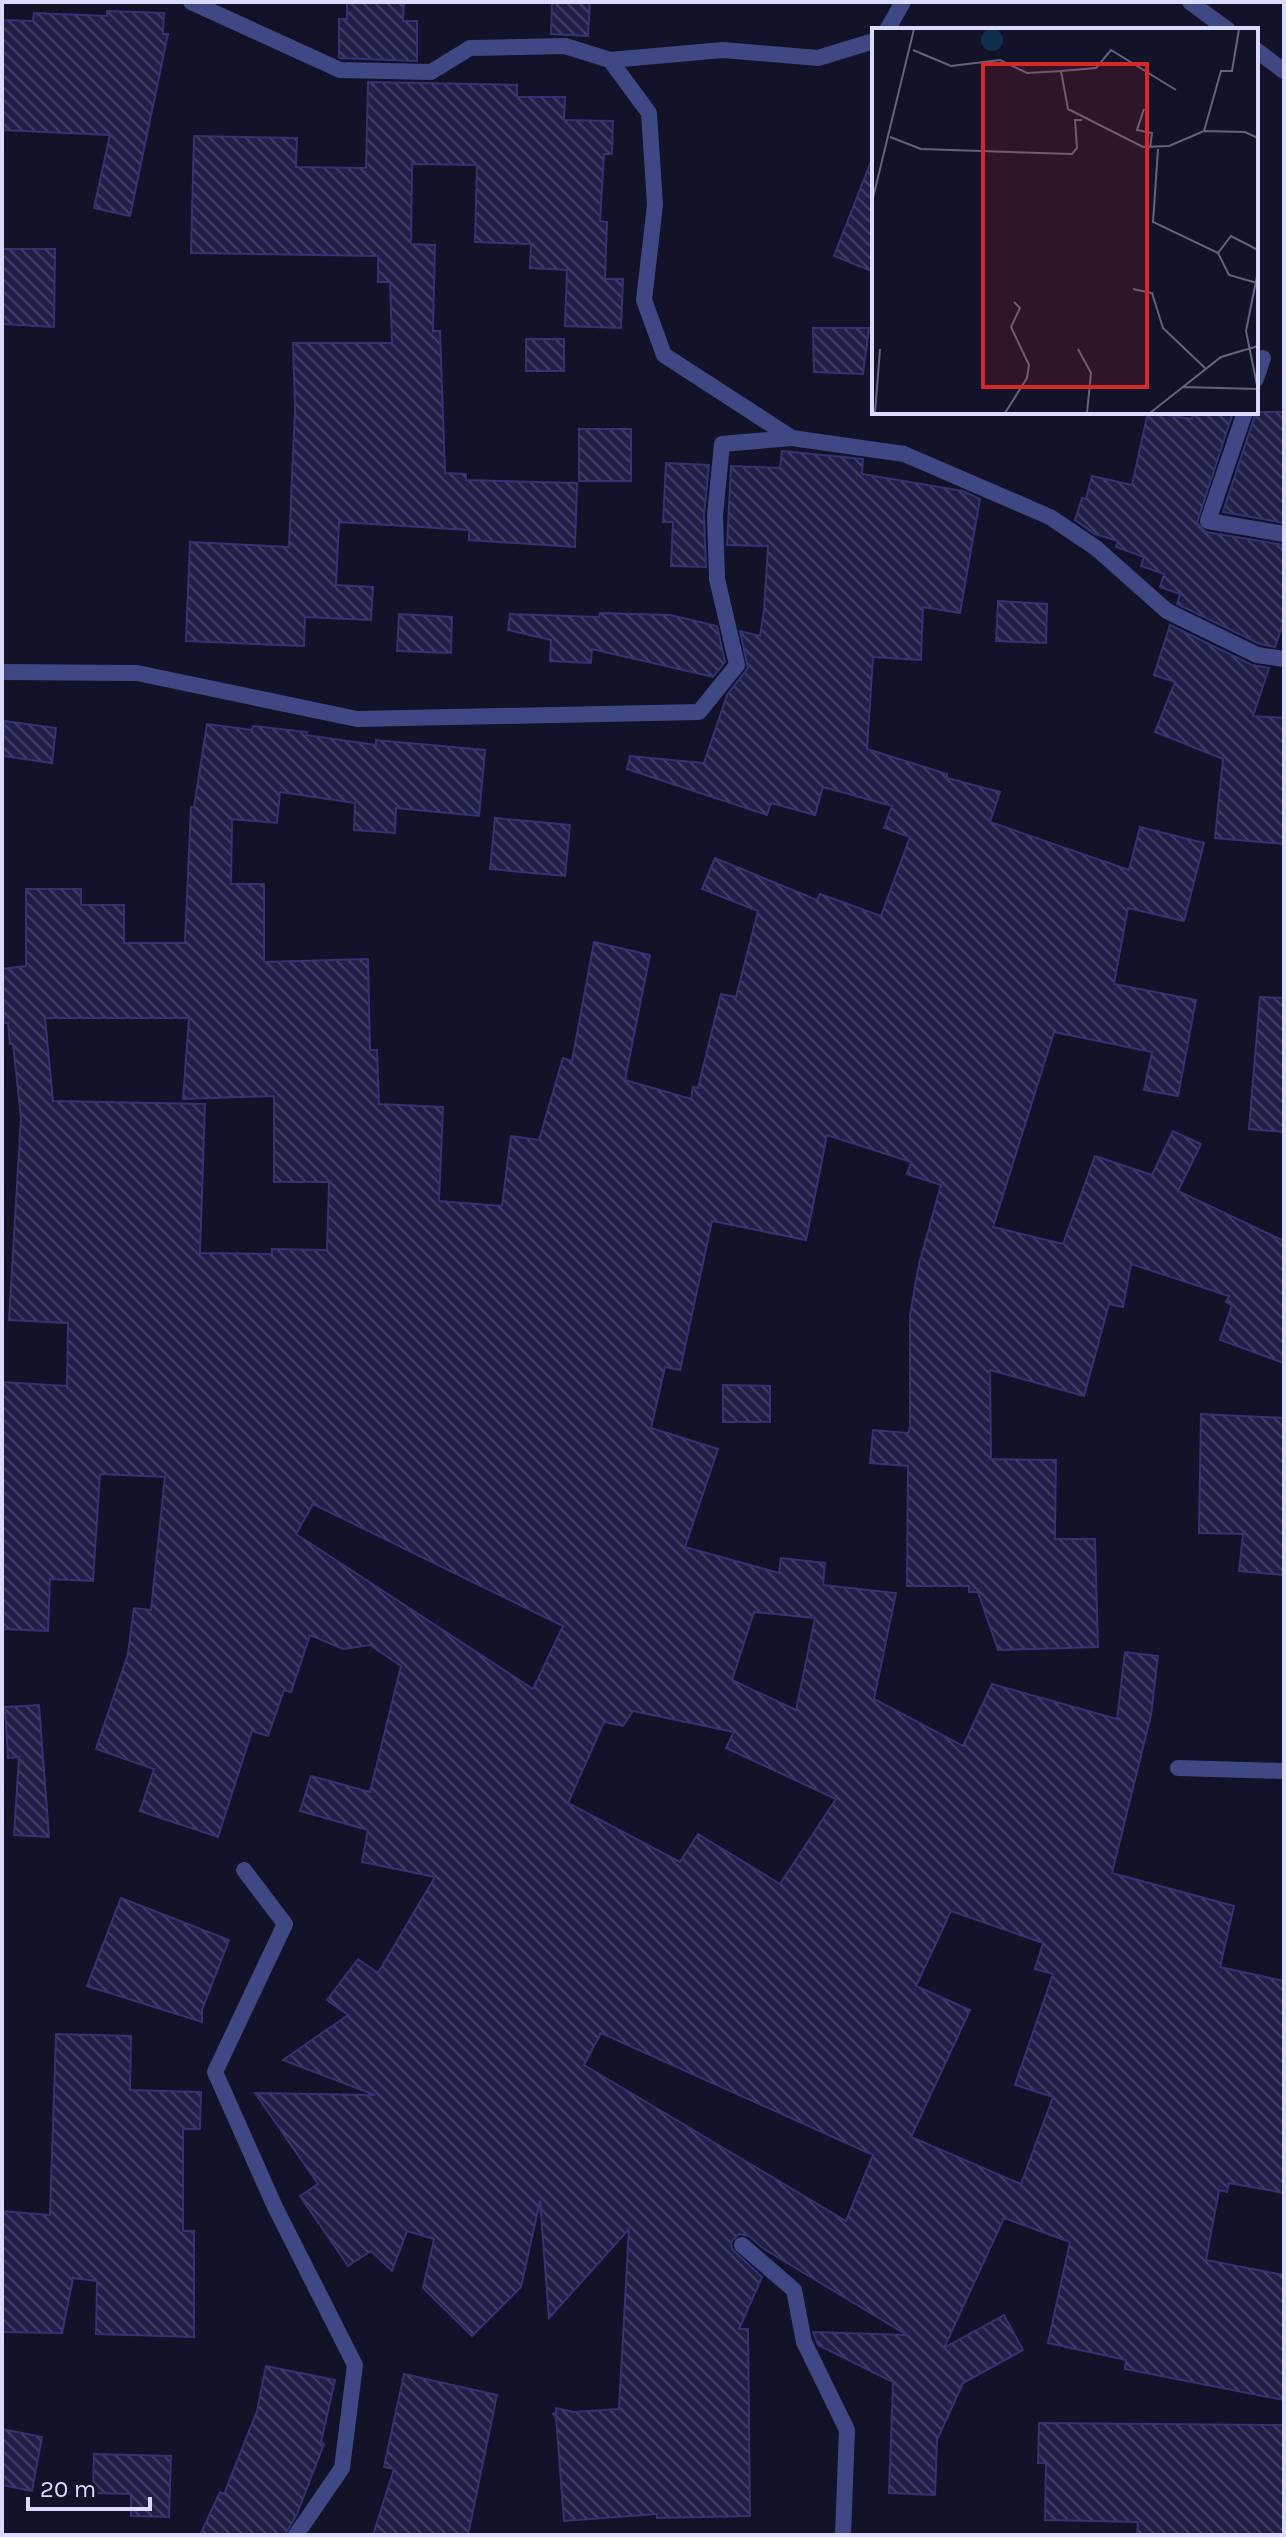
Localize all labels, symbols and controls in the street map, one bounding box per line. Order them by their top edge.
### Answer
inset map [872,28,1258,414]
scale bar [28,2461,150,2511]
text: 20 m [40,2475,96,2503]

